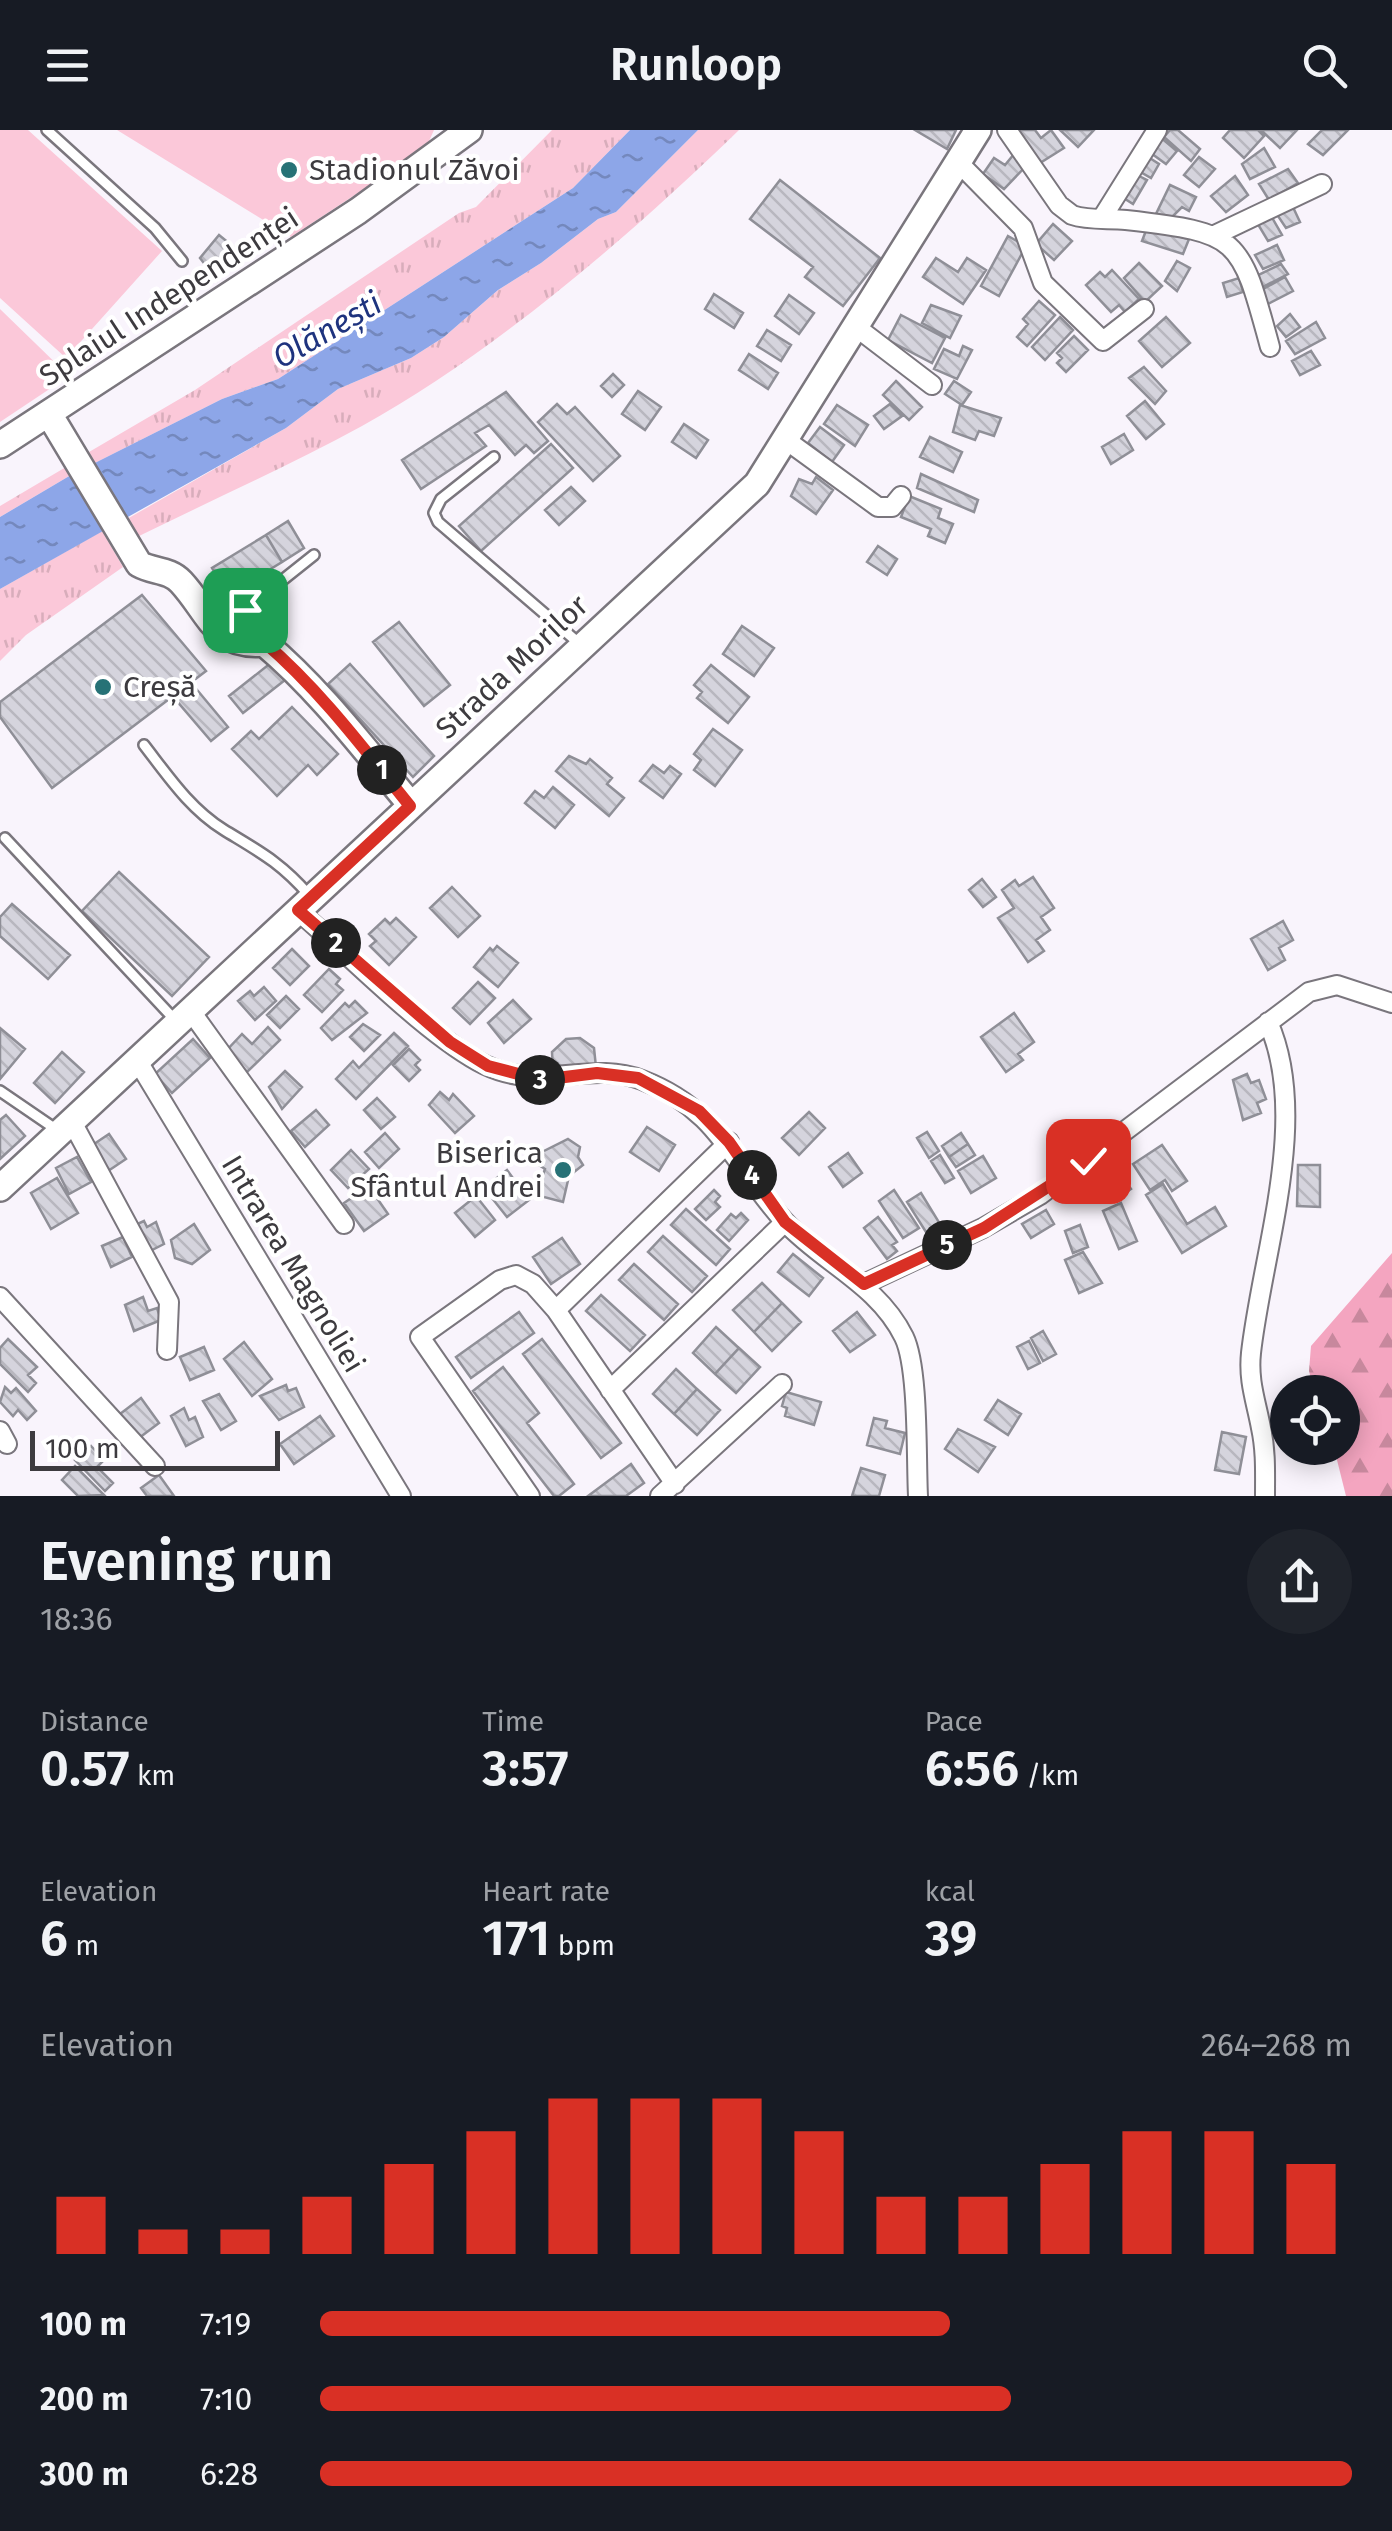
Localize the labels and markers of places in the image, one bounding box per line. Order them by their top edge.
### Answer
place label: Stadionul Zăvoi [309,152,520,188]
marker: Stadionul Zăvoi [278,159,300,181]
pin [203,568,288,653]
place label: Creșă [123,669,196,706]
marker: Creșă [92,676,114,698]
pin: 1 [357,745,407,795]
pin: 2 [311,918,361,968]
pin: 3 [515,1055,565,1105]
pin [1046,1119,1131,1204]
place label: Biserica Sfântul Andrei [350,1135,543,1205]
pin: 4 [727,1150,777,1200]
marker: Biserica Sfântul Andrei [552,1159,574,1181]
pin: 5 [922,1220,972,1270]

